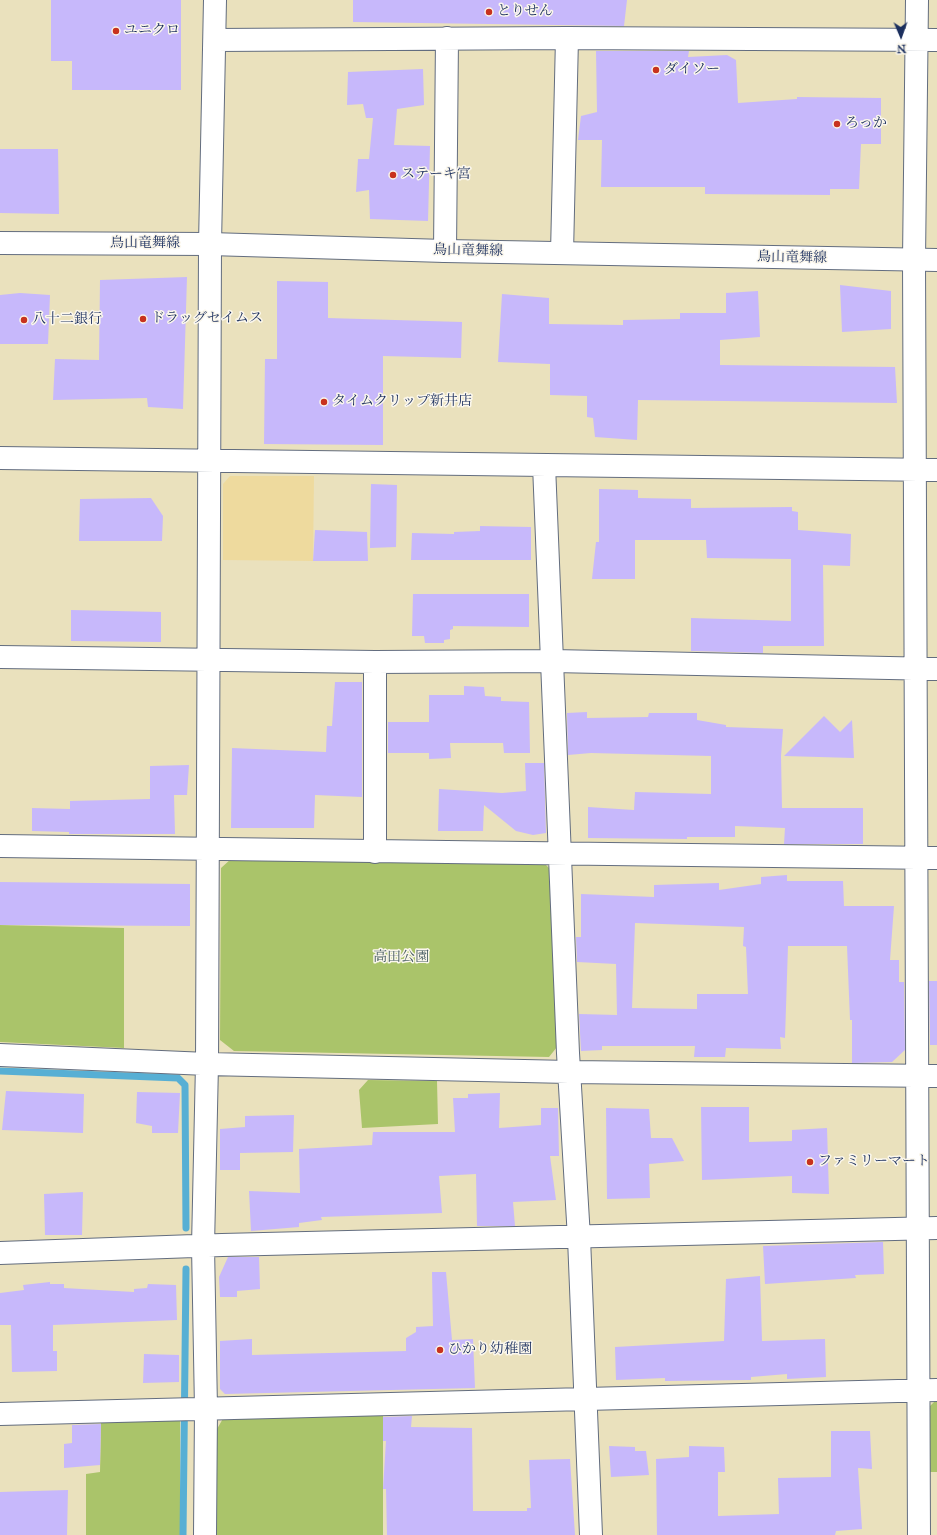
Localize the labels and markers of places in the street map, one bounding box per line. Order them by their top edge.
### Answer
place label: とりせん [497,4,553,20]
marker: とりせん [484,7,494,17]
place label: ユニクロ [124,23,180,39]
marker: ユニクロ [111,26,121,36]
place label: ダイソー [664,62,720,78]
marker: ダイソー [651,65,661,75]
place label: ろっか [845,116,887,132]
marker: ろっか [832,119,842,129]
place label: ステーキ宮 [401,167,471,183]
marker: ステーキ宮 [388,170,398,180]
place label: ドラッグセイムス [151,311,263,327]
place label: 八十二銀行 [32,312,102,328]
marker: ドラッグセイムス [138,314,148,324]
marker: 八十二銀行 [19,315,29,325]
place label: タイムクリップ新井店 [332,394,472,410]
marker: タイムクリップ新井店 [319,397,329,407]
place label: ファミリーマート [818,1154,930,1170]
marker: ファミリーマート [805,1157,815,1167]
place label: ひかり幼稚園 [448,1342,532,1358]
marker: ひかり幼稚園 [435,1345,445,1355]

